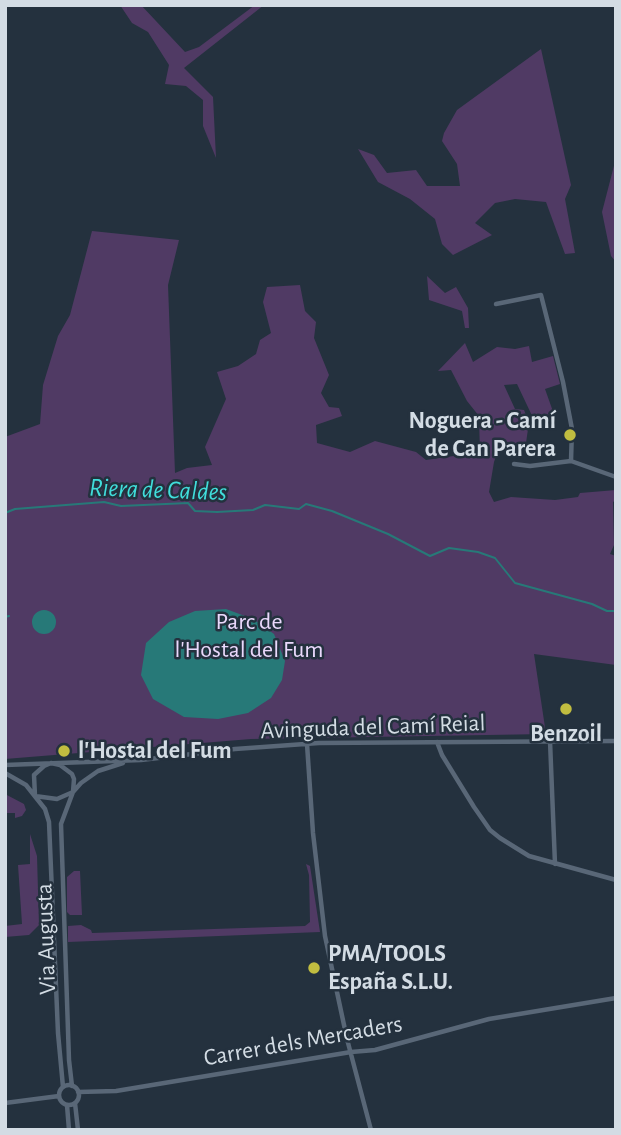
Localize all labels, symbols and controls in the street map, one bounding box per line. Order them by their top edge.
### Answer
place label: Noguera - Camí de Can Parera [408,407,556,463]
marker: Noguera - Camí de Can Parera [562,427,578,443]
water label: Riera de Caldes [89,472,227,508]
park label: Parc de l'Hostal del Fum [174,608,324,664]
marker: Benzoil [558,701,574,717]
street label: Avinguda del Camí Reial [260,709,486,745]
place label: Benzoil [530,720,602,748]
place label: l'Hostal del Fum [78,737,232,765]
marker: l'Hostal del Fum [56,743,72,759]
street label: Via Augusta [30,883,62,995]
place label: PMA/TOOLS España S.L.U. [328,940,453,996]
marker: PMA/TOOLS España S.L.U. [306,960,322,976]
street label: Carrer dels Mercaders [201,1009,405,1073]

